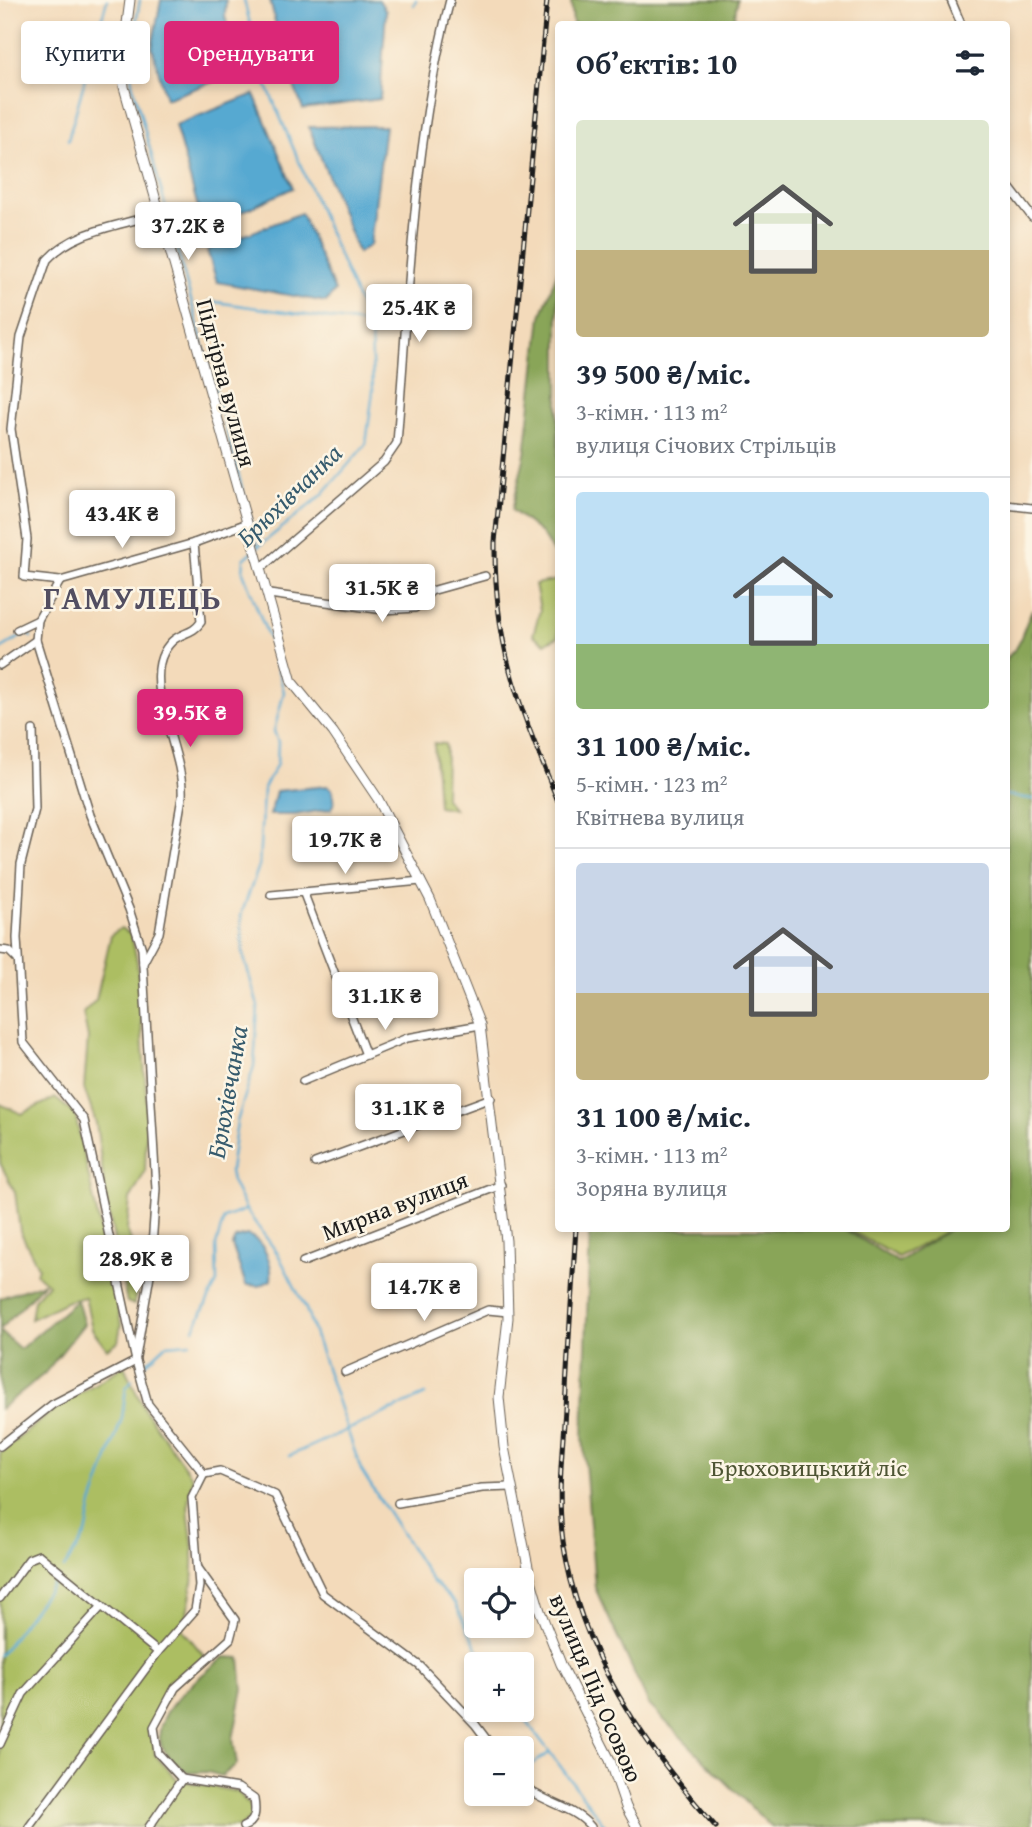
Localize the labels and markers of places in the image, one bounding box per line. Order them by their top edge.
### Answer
pin: 37.2K ₴ [123,202,253,262]
pin: 25.4K ₴ [354,284,484,344]
pin: 43.4K ₴ [57,490,187,550]
pin: 31.5K ₴ [317,564,447,624]
pin: 39.5K ₴ [125,690,255,749]
pin: 19.7K ₴ [280,816,410,876]
pin: 31.1K ₴ [320,972,450,1032]
pin: 31.1K ₴ [343,1084,473,1144]
pin: 28.9K ₴ [71,1236,201,1295]
pin: 14.7K ₴ [359,1264,489,1323]

